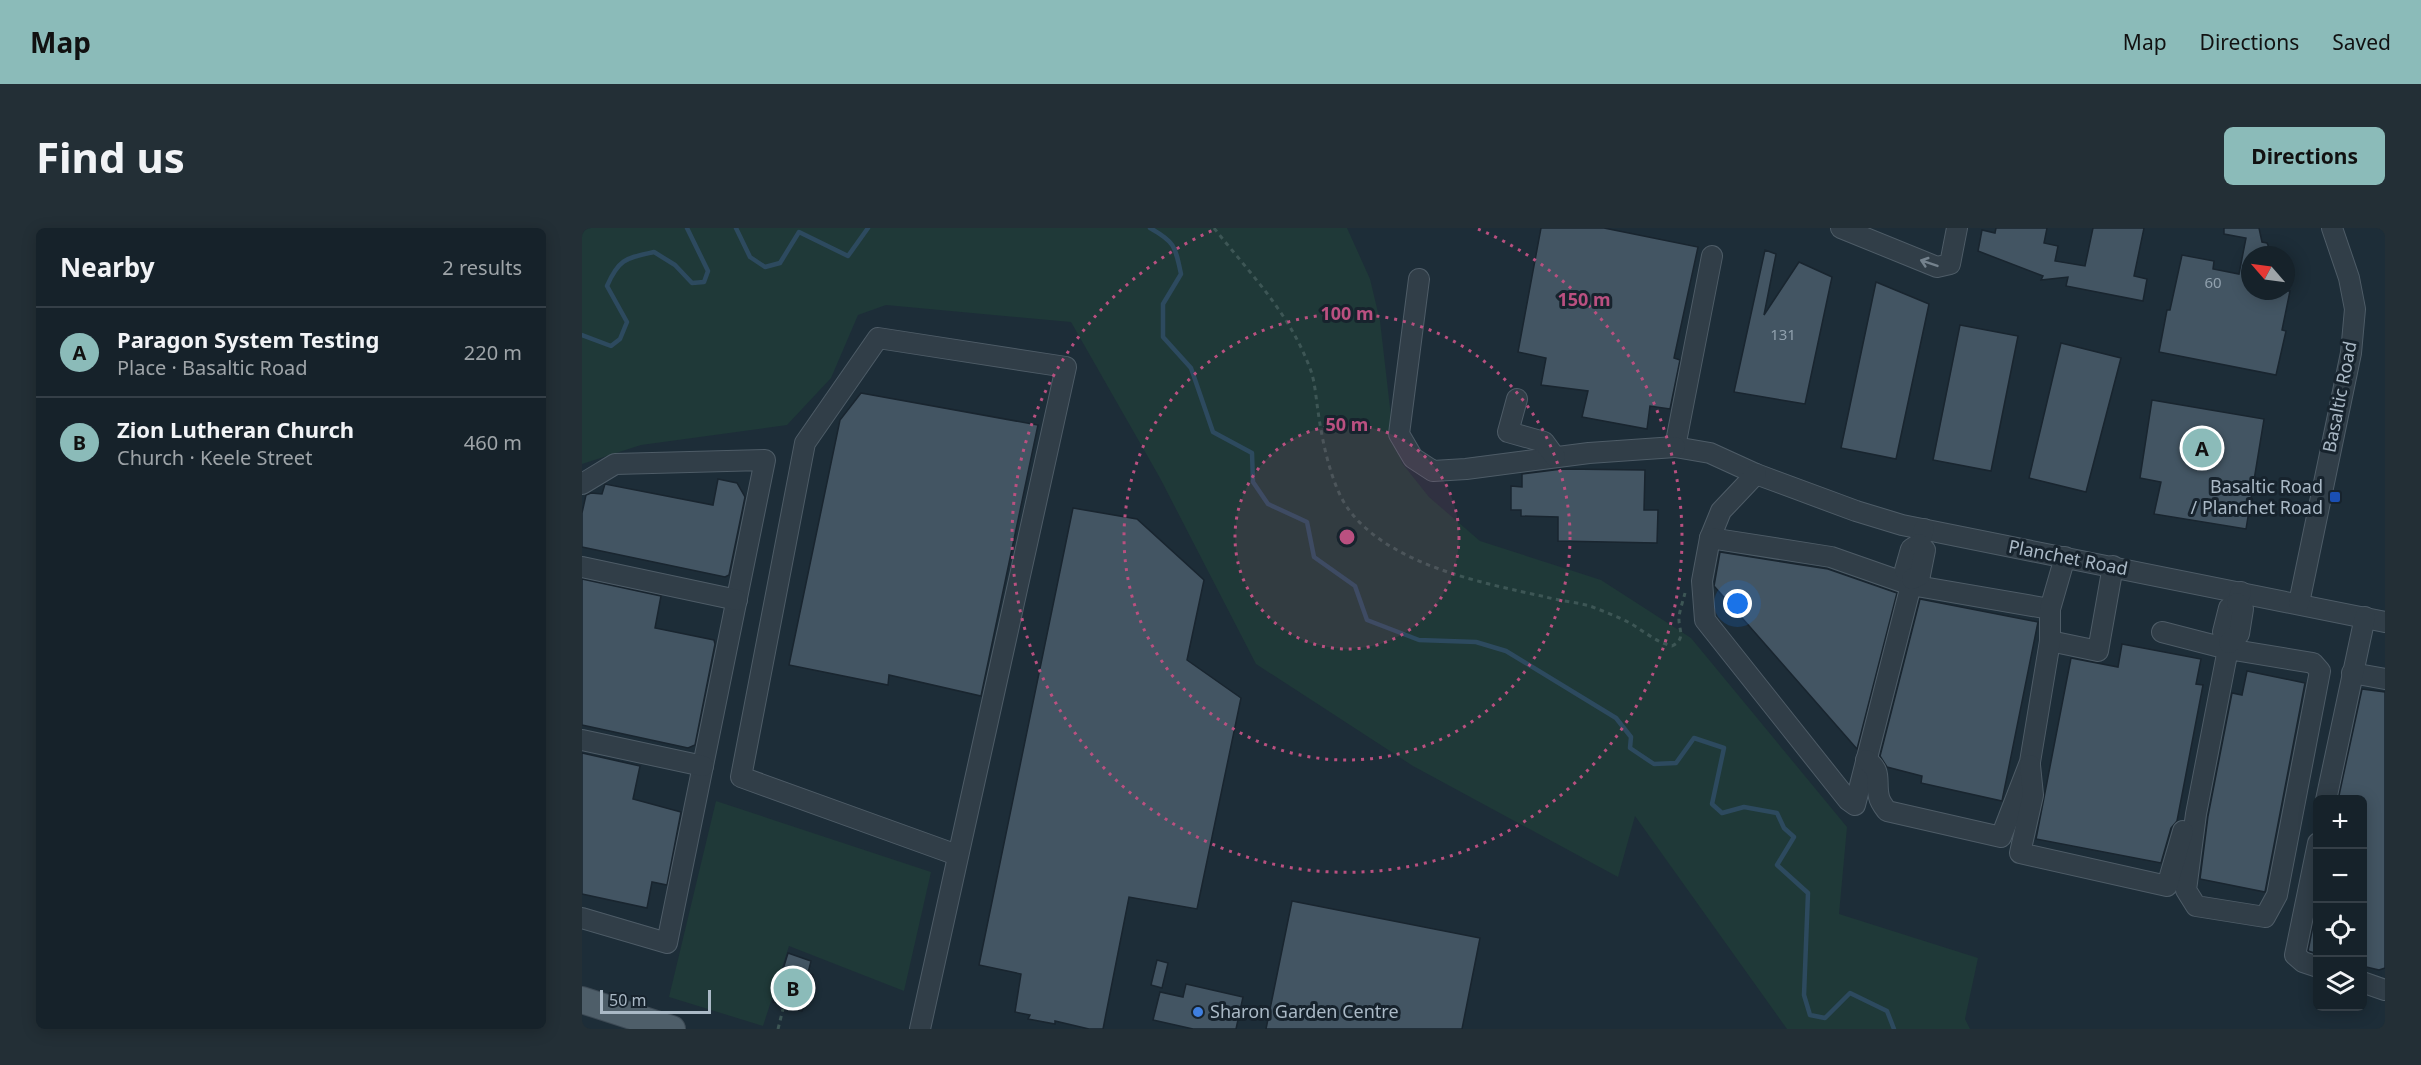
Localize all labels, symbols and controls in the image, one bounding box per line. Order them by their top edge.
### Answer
text: Map [30,23,91,61]
text: Map [2123,28,2167,56]
text: Directions [2200,28,2299,56]
text: Saved [2332,28,2391,56]
button: Directions [2224,127,2385,185]
text: Find us [36,128,185,185]
north arrow [2241,246,2295,300]
text: Nearby [60,249,155,285]
text: 2 results [442,254,522,281]
one-way arrow [1920,257,1939,268]
house number: 60 [2204,272,2222,292]
text: 150 m [1557,287,1611,311]
text: 100 m [1320,301,1374,325]
text: Paragon System Testing [117,324,379,354]
house number: 131 [1770,324,1796,344]
text: A [73,339,86,366]
text: 220 m [464,339,522,366]
street label: Basaltic Road [2316,339,2362,455]
text: Place · Basaltic Road [117,354,308,381]
text: 50 m [1326,412,1368,436]
text: Zion Lutheran Church [117,414,354,444]
pin: A [2182,426,2222,470]
text: B [73,429,86,456]
text: 460 m [464,429,522,456]
text: Church · Keele Street [117,444,312,471]
place label: Basaltic Road / Planchet Road [2191,474,2323,519]
marker: Basaltic Road / Planchet Road [2328,490,2342,504]
centre of rings [1337,527,1357,547]
street label: Planchet Road [2006,534,2130,580]
your location [1723,589,1752,618]
map controls [2313,795,2367,1011]
button: + [2313,795,2367,849]
button: − [2313,849,2367,903]
button: locate [2313,903,2367,957]
button: layers [2313,957,2367,1011]
pin: B [774,966,812,1011]
scale bar [600,987,711,1014]
text: 50 m [609,989,646,1011]
place label: Sharon Garden Centre [1210,999,1399,1023]
marker: Sharon Garden Centre [1191,1005,1205,1019]

